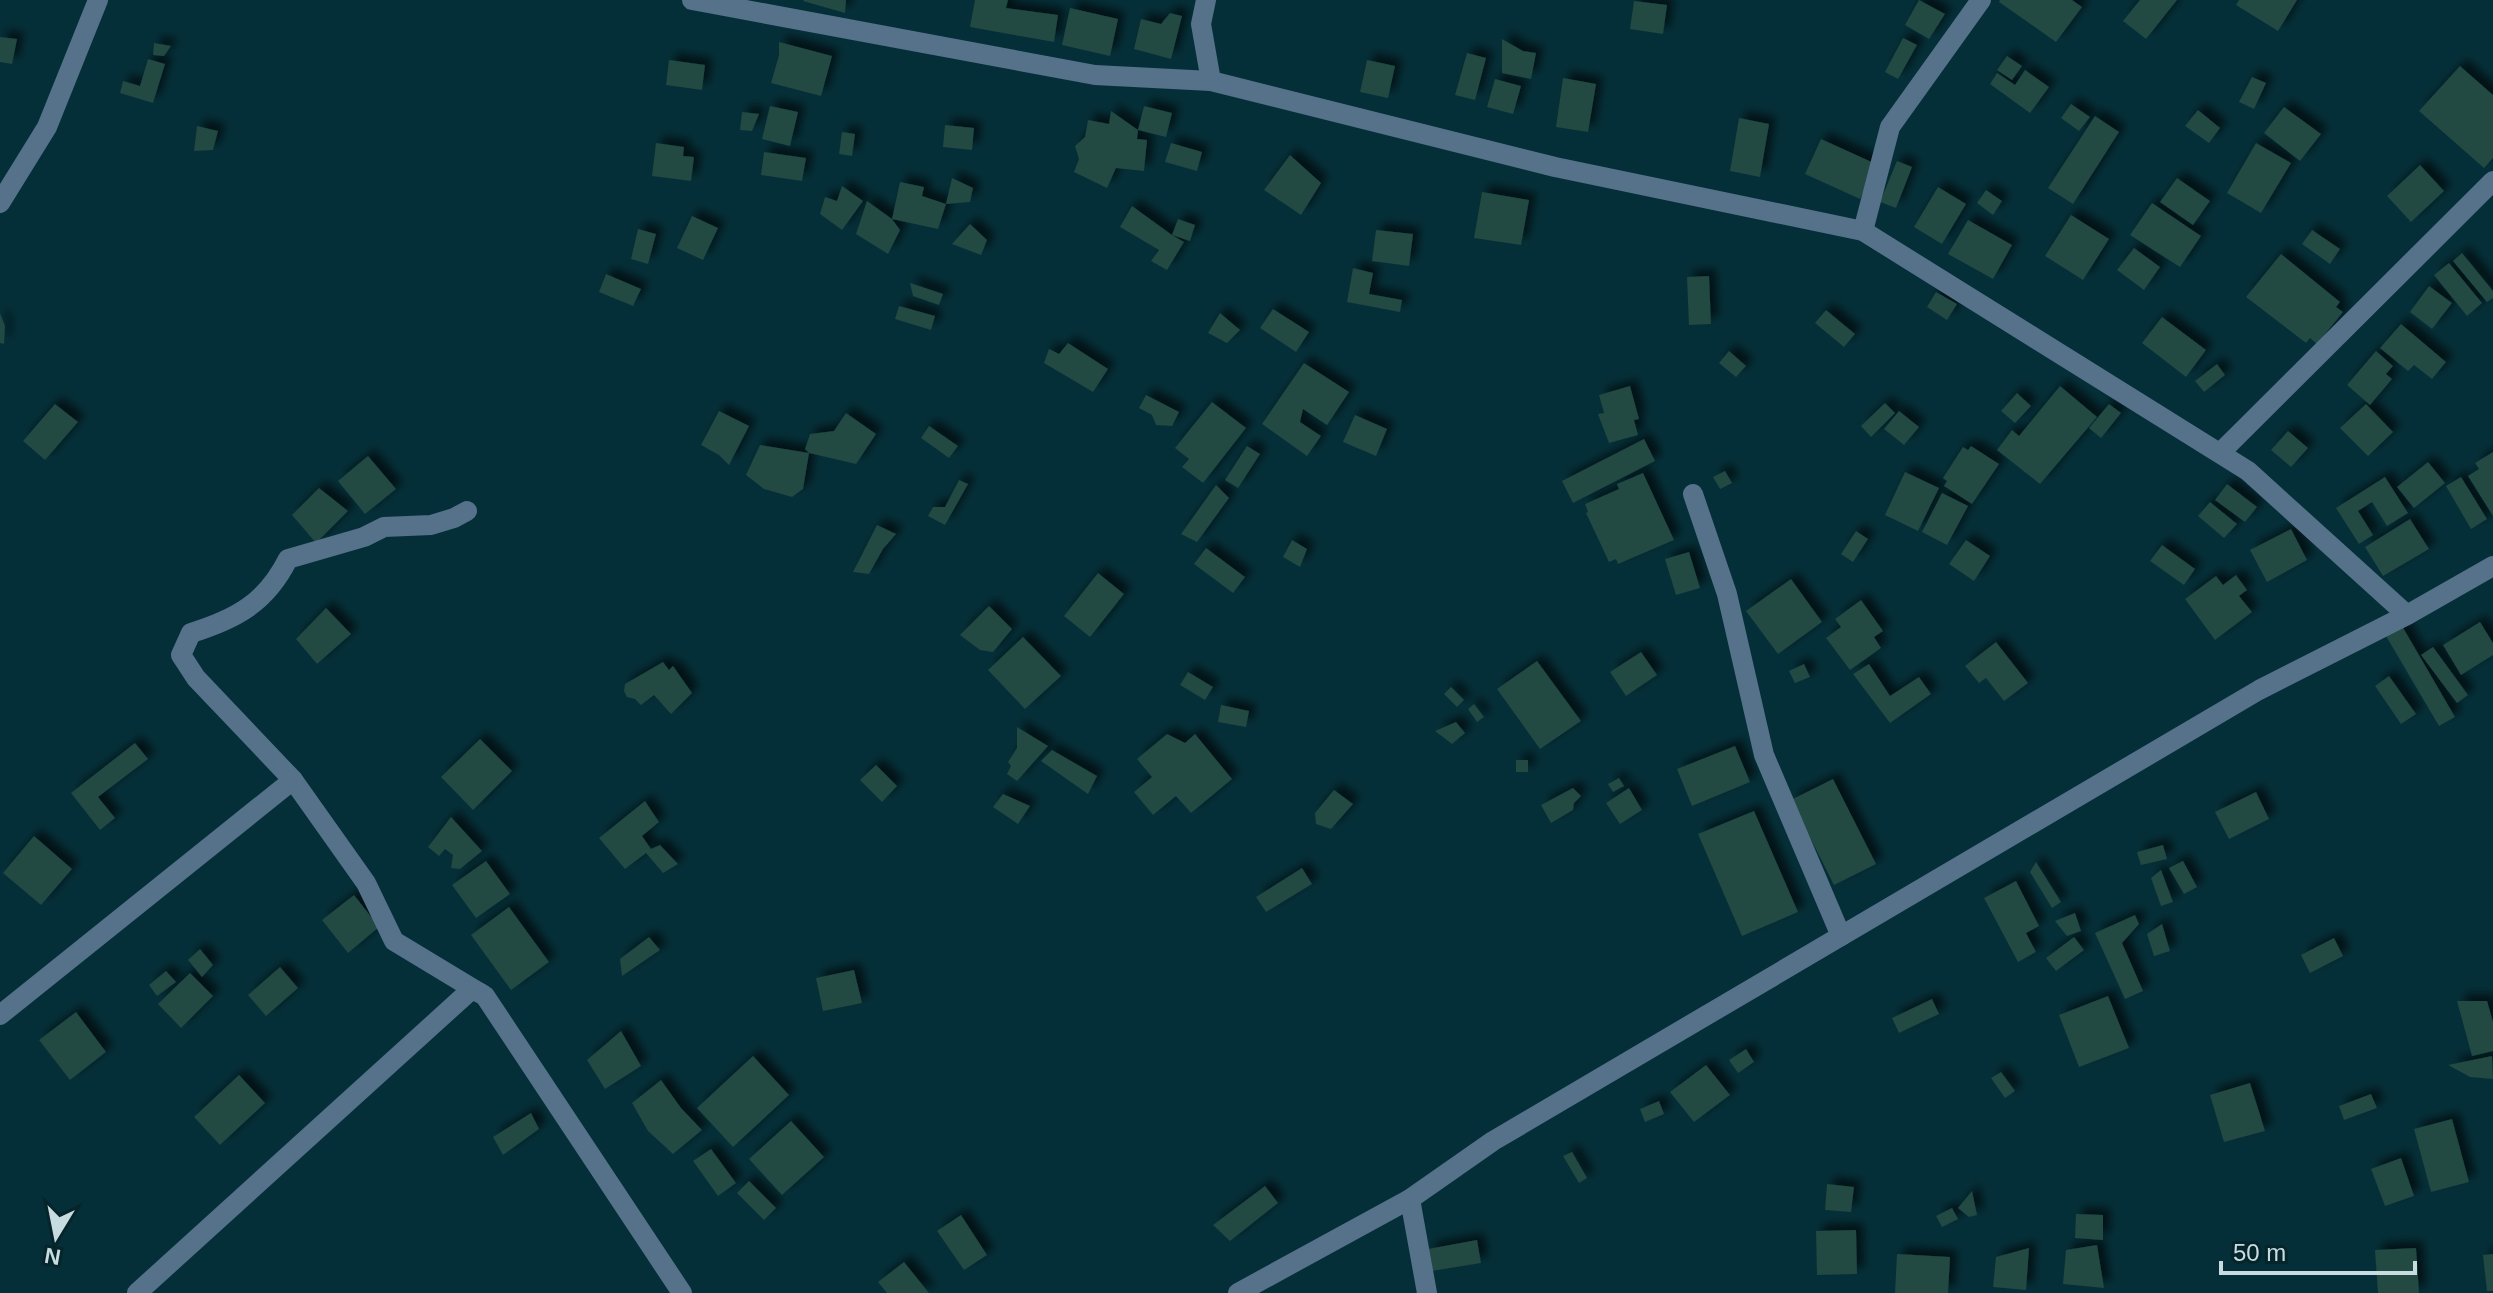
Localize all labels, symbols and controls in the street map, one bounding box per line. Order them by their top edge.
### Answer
north arrow [16,1197,96,1277]
scale bar [2221,1225,2415,1275]
text: 50 m [2233,1239,2286,1266]
text: N [43,1243,63,1270]

